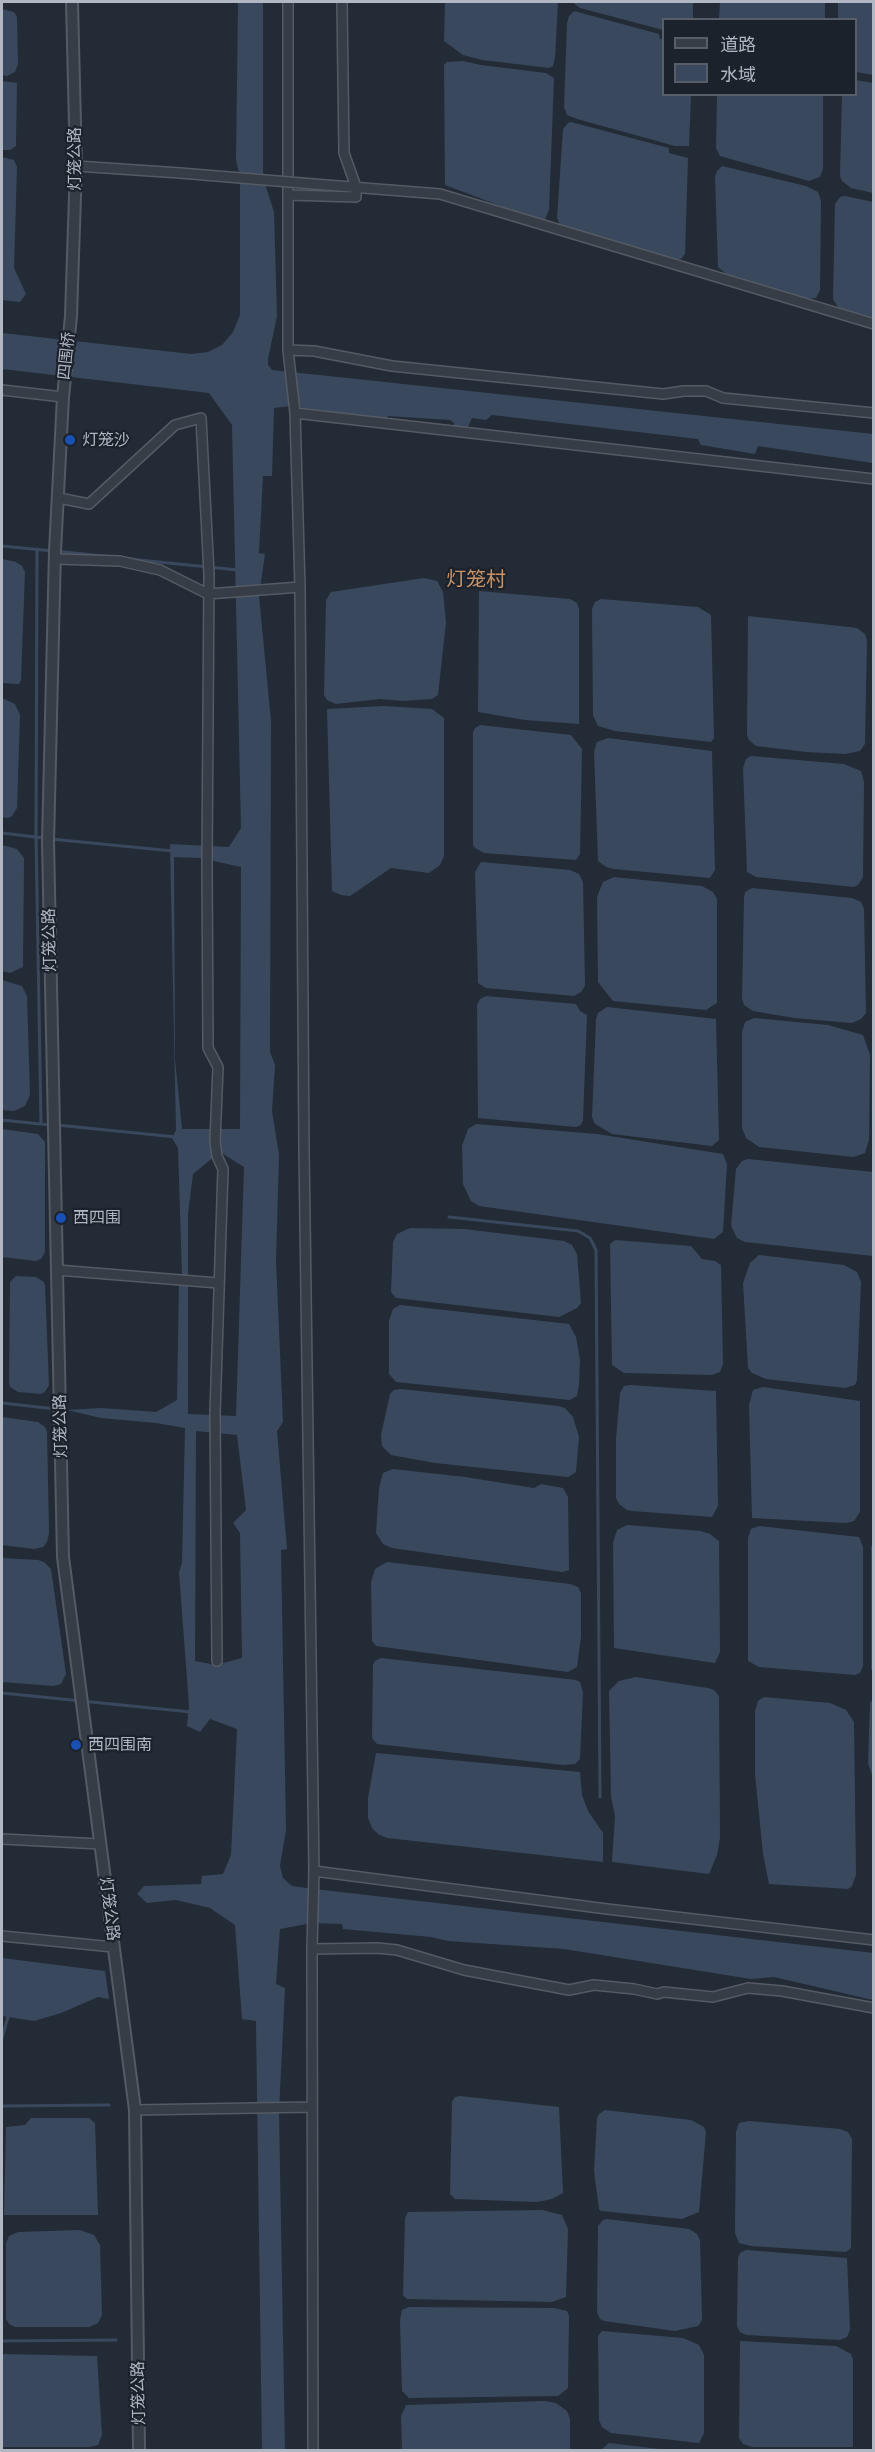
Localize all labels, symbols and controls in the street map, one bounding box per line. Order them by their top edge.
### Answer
legend [662,18,857,96]
text: 道路 [720,33,756,56]
text: 水域 [720,63,756,86]
street label: 灯笼公路 [65,127,85,191]
street label: 四围桥 [55,331,79,381]
place label: 灯笼沙 [82,430,130,450]
marker: 灯笼沙 [63,433,77,447]
district label: 灯笼村 [446,568,506,592]
street label: 灯笼公路 [40,908,60,972]
place label: 西四围 [73,1208,121,1228]
marker: 西四围 [54,1211,68,1225]
street label: 灯笼公路 [51,1394,71,1458]
place label: 西四围南 [88,1735,152,1755]
marker: 西四围南 [69,1738,83,1752]
street label: 灯笼公路 [96,1876,122,1942]
street label: 灯笼公路 [129,2361,149,2425]

